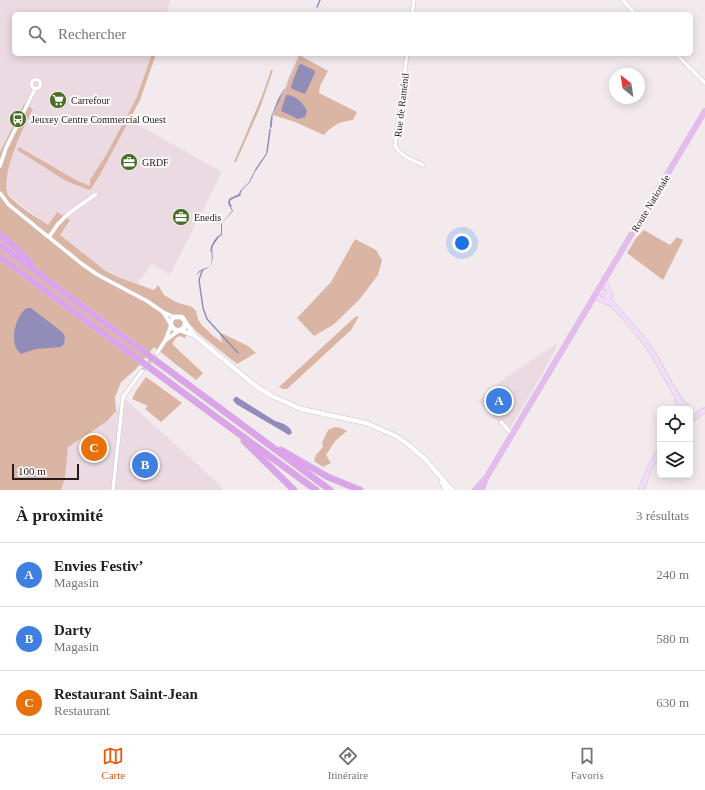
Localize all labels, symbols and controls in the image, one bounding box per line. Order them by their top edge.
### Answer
search box [12,12,693,56]
icon: search [26,23,48,45]
text: Rechercher [58,26,126,42]
north arrow [609,68,645,104]
street label: Rue de Raménil [392,72,411,138]
supermarket icon: Carrefour [48,90,68,110]
place label: Carrefour [71,95,111,106]
bus stop icon: Jeuxey Centre Commercial Ouest [8,109,28,129]
place label: Jeuxey Centre Commercial Ouest [31,114,166,125]
office icon: GRDF [119,152,139,172]
place label: GRDF [142,157,169,168]
street label: Route Nationale [629,172,672,234]
office icon: Enedis [171,207,191,227]
place label: Enedis [194,212,221,223]
your location [452,233,472,253]
pin: A [486,386,512,416]
map controls [657,406,693,478]
button: locate [657,406,693,442]
pin: C [81,433,107,463]
button: layers [657,442,693,478]
pin: B [132,450,158,480]
scale bar [12,462,79,481]
text: 100 m [18,465,46,477]
text: À proximité [16,506,103,525]
text: 3 résultats [636,508,689,523]
text: Envies Festiv’ [54,558,144,574]
text: A [24,567,34,582]
text: 240 m [656,567,689,582]
text: Magasin [54,575,99,590]
text: Darty [54,622,92,638]
text: B [25,631,33,646]
text: 580 m [656,631,689,646]
text: Magasin [54,639,99,654]
text: Restaurant Saint-Jean [54,686,198,702]
text: C [24,695,34,710]
text: 630 m [656,695,689,710]
text: Restaurant [54,703,110,718]
tab: Carte [101,745,125,781]
tab: Itinéraire [328,745,368,781]
tab: Favoris [571,745,604,781]

